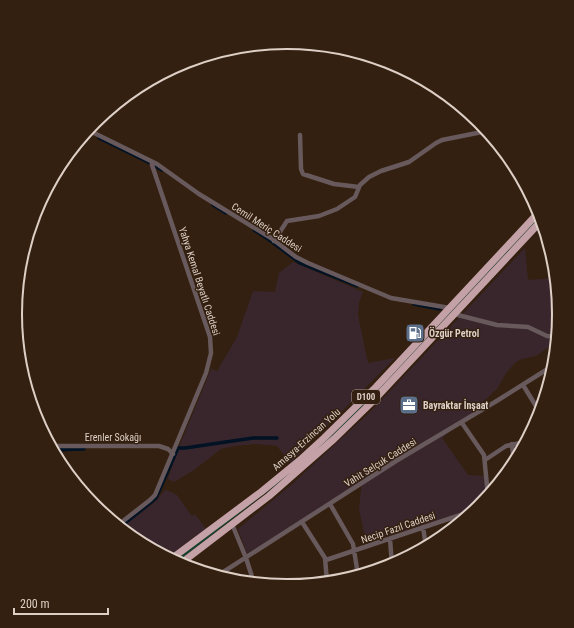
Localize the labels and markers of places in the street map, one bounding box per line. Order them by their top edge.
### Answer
fuel station icon: Özgür Petrol [404,322,426,344]
place label: Özgür Petrol [429,326,479,339]
office icon: Bayraktar İnşaat [398,394,420,416]
place label: Bayraktar İnşaat [423,398,488,411]

